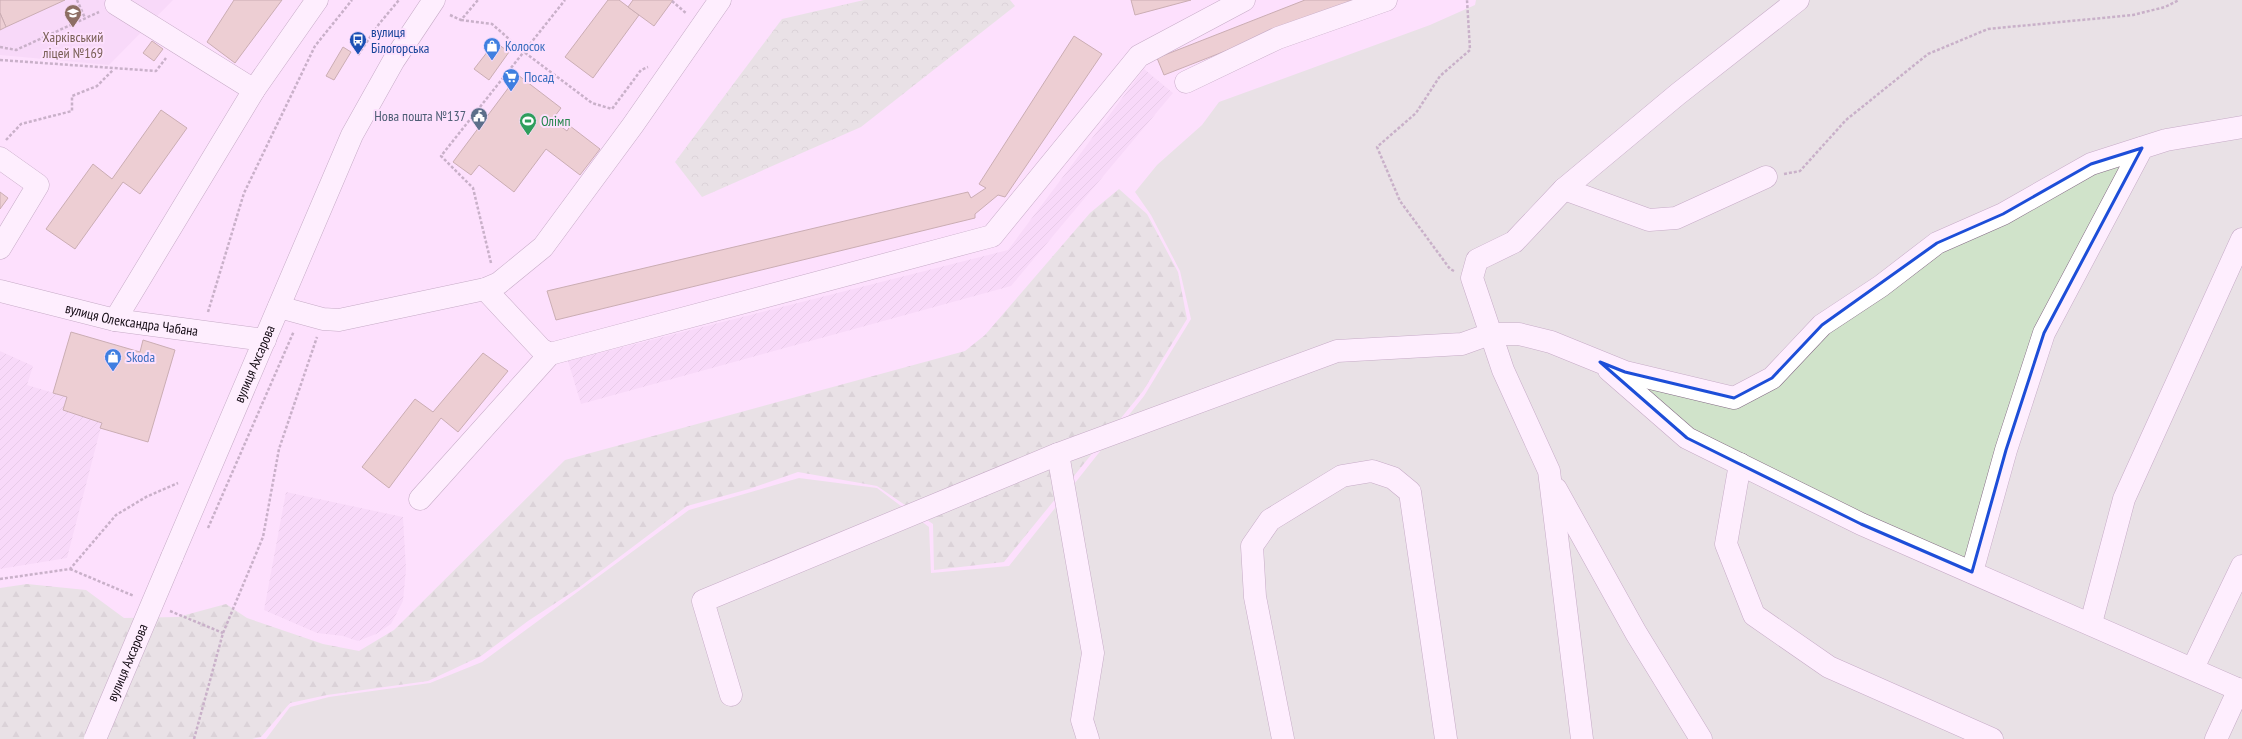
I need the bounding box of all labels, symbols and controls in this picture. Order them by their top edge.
school or university icon: Харківський ліцей №169 [63,3,83,28]
place label: вулиця Білогорська [371,23,429,57]
place label: Харківський ліцей №169 [42,28,103,62]
bus stop icon: вулиця Білогорська [348,30,368,55]
shop icon: Колосок [482,36,502,61]
place label: Колосок [505,37,546,55]
supermarket icon: Посад [501,67,521,92]
place label: Посад [524,68,554,86]
public building icon: Нова пошта №137 [469,106,489,131]
place label: Нова пошта №137 [374,107,466,125]
sports icon: Олімп [518,111,538,136]
place label: Олімп [541,112,570,130]
street label: вулиця Олександра Чабана [63,299,199,340]
street label: вулиця Ахсарова [230,322,279,405]
shop icon: Skoda [103,347,123,372]
place label: Skoda [126,348,155,366]
street label: вулиця Ахсарова [103,621,152,704]

